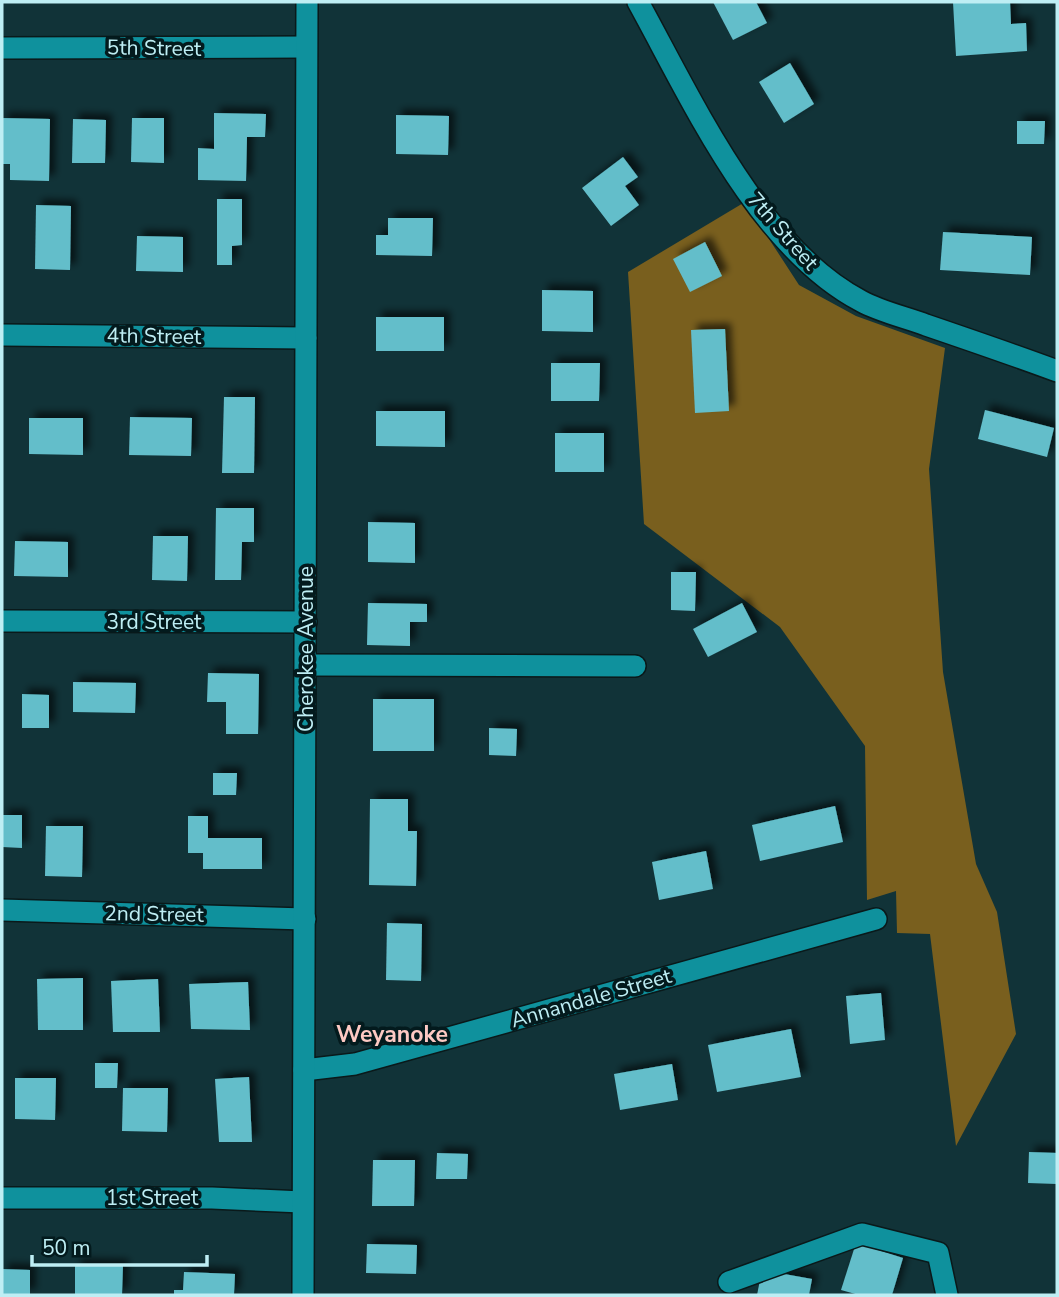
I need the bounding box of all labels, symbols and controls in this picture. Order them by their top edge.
street label: 5th Street [106,33,202,63]
street label: 7th Street [741,186,825,276]
street label: 4th Street [106,321,202,351]
street label: Cherokee Avenue [292,566,320,732]
street label: 3rd Street [107,608,202,636]
street label: 2nd Street [104,899,205,929]
street label: Annandale Street [508,962,675,1034]
district label: Weyanoke [336,1019,448,1050]
street label: 1st Street [106,1184,199,1212]
scale bar [32,1224,206,1268]
text: 50 m [42,1234,91,1262]

